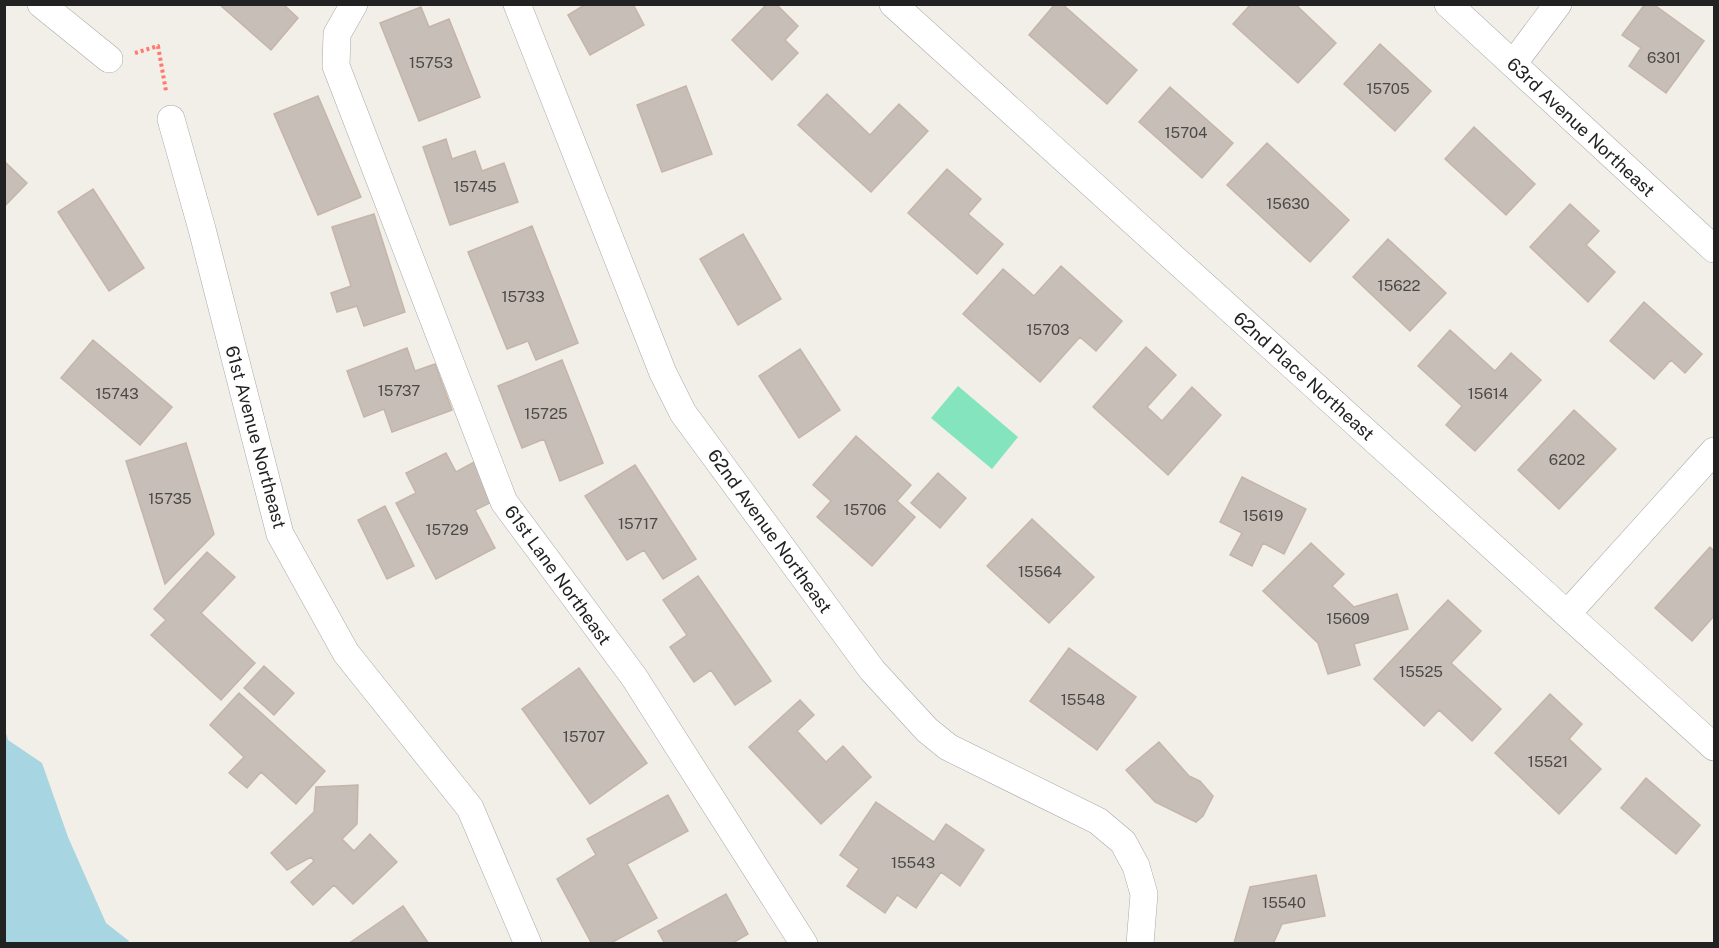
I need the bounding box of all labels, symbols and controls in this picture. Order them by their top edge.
house number: 6301 [1647,49,1681,66]
street label: 63rd Avenue Northeast [1503,53,1659,201]
house number: 15753 [409,54,453,71]
house number: 15705 [1366,80,1410,97]
house number: 15704 [1164,124,1208,141]
house number: 15745 [453,178,497,195]
house number: 15630 [1266,195,1310,212]
house number: 15622 [1378,277,1421,294]
house number: 15733 [501,288,545,305]
street label: 62nd Place Northeast [1229,307,1379,445]
house number: 15703 [1027,321,1069,338]
street label: 61st Avenue Northeast [221,343,291,531]
house number: 15737 [378,382,420,399]
house number: 15743 [95,385,139,402]
house number: 15614 [1468,385,1508,402]
house number: 15725 [524,405,568,422]
street label: 62nd Avenue Northeast [704,445,836,617]
house number: 6202 [1549,451,1585,468]
house number: 15735 [148,490,192,507]
street label: 61st Lane Northeast [500,501,616,649]
house number: 15706 [844,501,886,518]
house number: 15619 [1243,507,1283,524]
house number: 15717 [618,515,658,532]
house number: 15729 [425,521,469,538]
house number: 15564 [1018,563,1062,580]
house number: 15609 [1326,610,1370,627]
house number: 15525 [1399,663,1443,680]
house number: 15548 [1061,691,1105,708]
house number: 15707 [563,728,605,745]
house number: 15521 [1528,753,1568,770]
house number: 15543 [891,854,935,871]
house number: 15540 [1262,894,1306,911]

